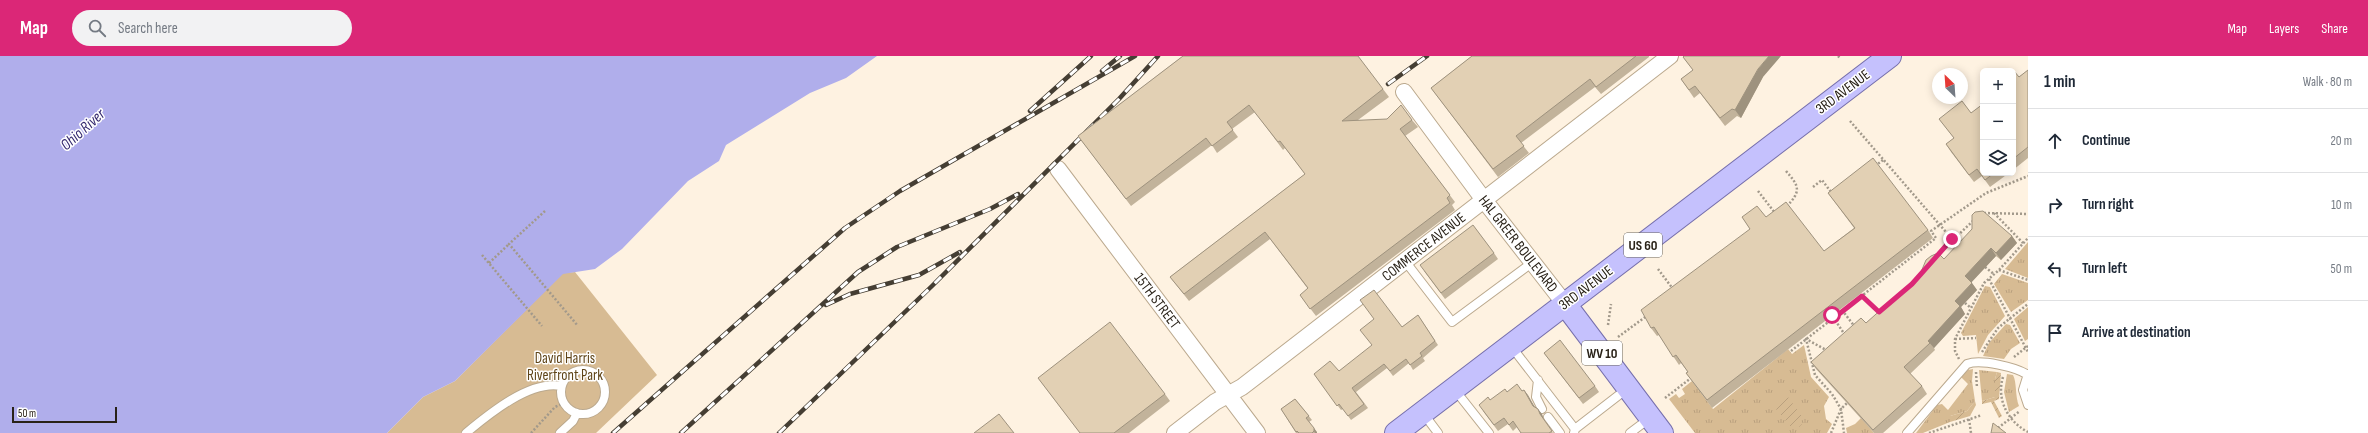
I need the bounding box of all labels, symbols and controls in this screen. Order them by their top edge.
search box [72,10,352,46]
text: Map [20,17,48,40]
icon: search [86,17,108,39]
text: Search here [118,19,178,38]
text: Map [2227,20,2247,37]
text: Layers [2269,20,2299,37]
text: Share [2321,20,2348,37]
street label: 3RD AVENUE [1812,65,1874,119]
north arrow [1932,68,1968,104]
map controls [1980,68,2016,176]
button: + [1980,68,2016,104]
text: 1 min [2044,72,2076,92]
text: Walk · 80 m [2303,74,2352,90]
button: − [1980,104,2016,140]
water label: Ohio River [57,105,109,155]
icon: ahead [2044,130,2066,152]
text: Continue [2082,131,2131,150]
text: 20 m [2330,133,2352,149]
button: layers [1980,140,2016,176]
street label: HAL GREER BOULEVARD [1474,192,1562,296]
icon: right [2044,194,2066,216]
text: Turn right [2082,195,2134,214]
text: 10 m [2331,197,2352,213]
street label: COMMERCE AVENUE [1378,208,1470,286]
route end [1943,230,1961,248]
road number: US 60 [1624,233,1662,257]
icon: left [2044,258,2066,280]
text: Turn left [2082,259,2127,278]
street label: 3RD AVENUE [1555,261,1617,315]
text: 50 m [2331,261,2352,277]
street label: 15TH STREET [1130,269,1184,333]
route start [1823,306,1841,324]
icon: arrive [2044,322,2066,344]
text: Arrive at destination [2082,323,2191,342]
road number: WV 10 [1582,341,1622,365]
park label: David Harris Riverfront Park [527,349,603,385]
scale bar [12,405,117,424]
text: 50 m [18,407,36,420]

